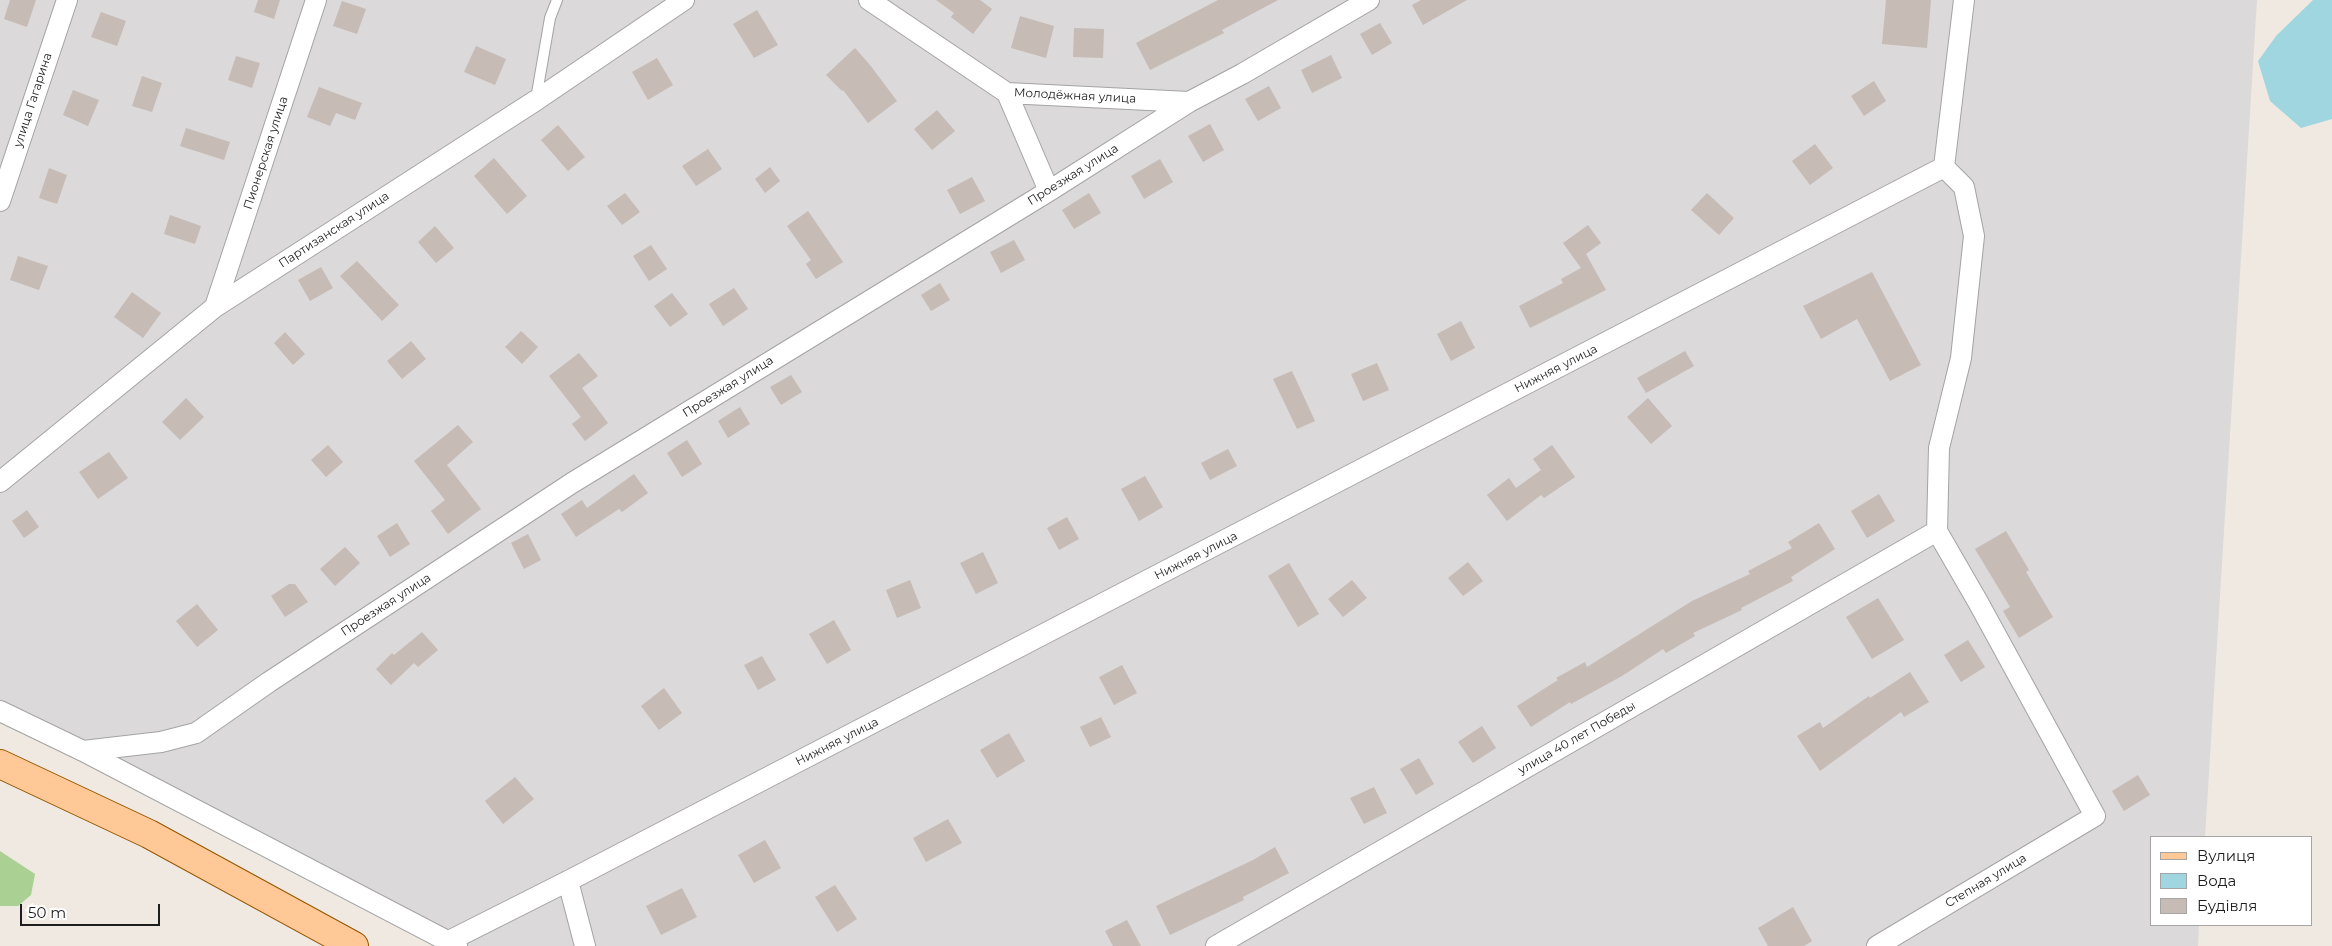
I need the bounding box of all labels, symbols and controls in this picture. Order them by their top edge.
street label: улица Гагарина [11,51,55,149]
street label: Молодёжная улица [1014,86,1136,106]
street label: Пионерская улица [241,95,291,211]
street label: Проезжая улица [1025,141,1121,209]
street label: Партизанская улица [276,189,392,271]
street label: Нижняя улица [1512,342,1600,396]
street label: Проезжая улица [680,353,776,421]
street label: Нижняя улица [1152,529,1240,583]
street label: Проезжая улица [338,571,434,639]
street label: улица 40 лет Победы [1516,698,1638,778]
street label: Нижняя улица [793,715,881,769]
legend [2150,836,2312,926]
text: Вулиця [2197,846,2255,865]
street label: Степная улица [1943,851,2029,911]
text: Вода [2197,871,2236,890]
scale bar [22,894,162,926]
text: Будівля [2197,896,2257,915]
text: 50 m [28,903,66,922]

